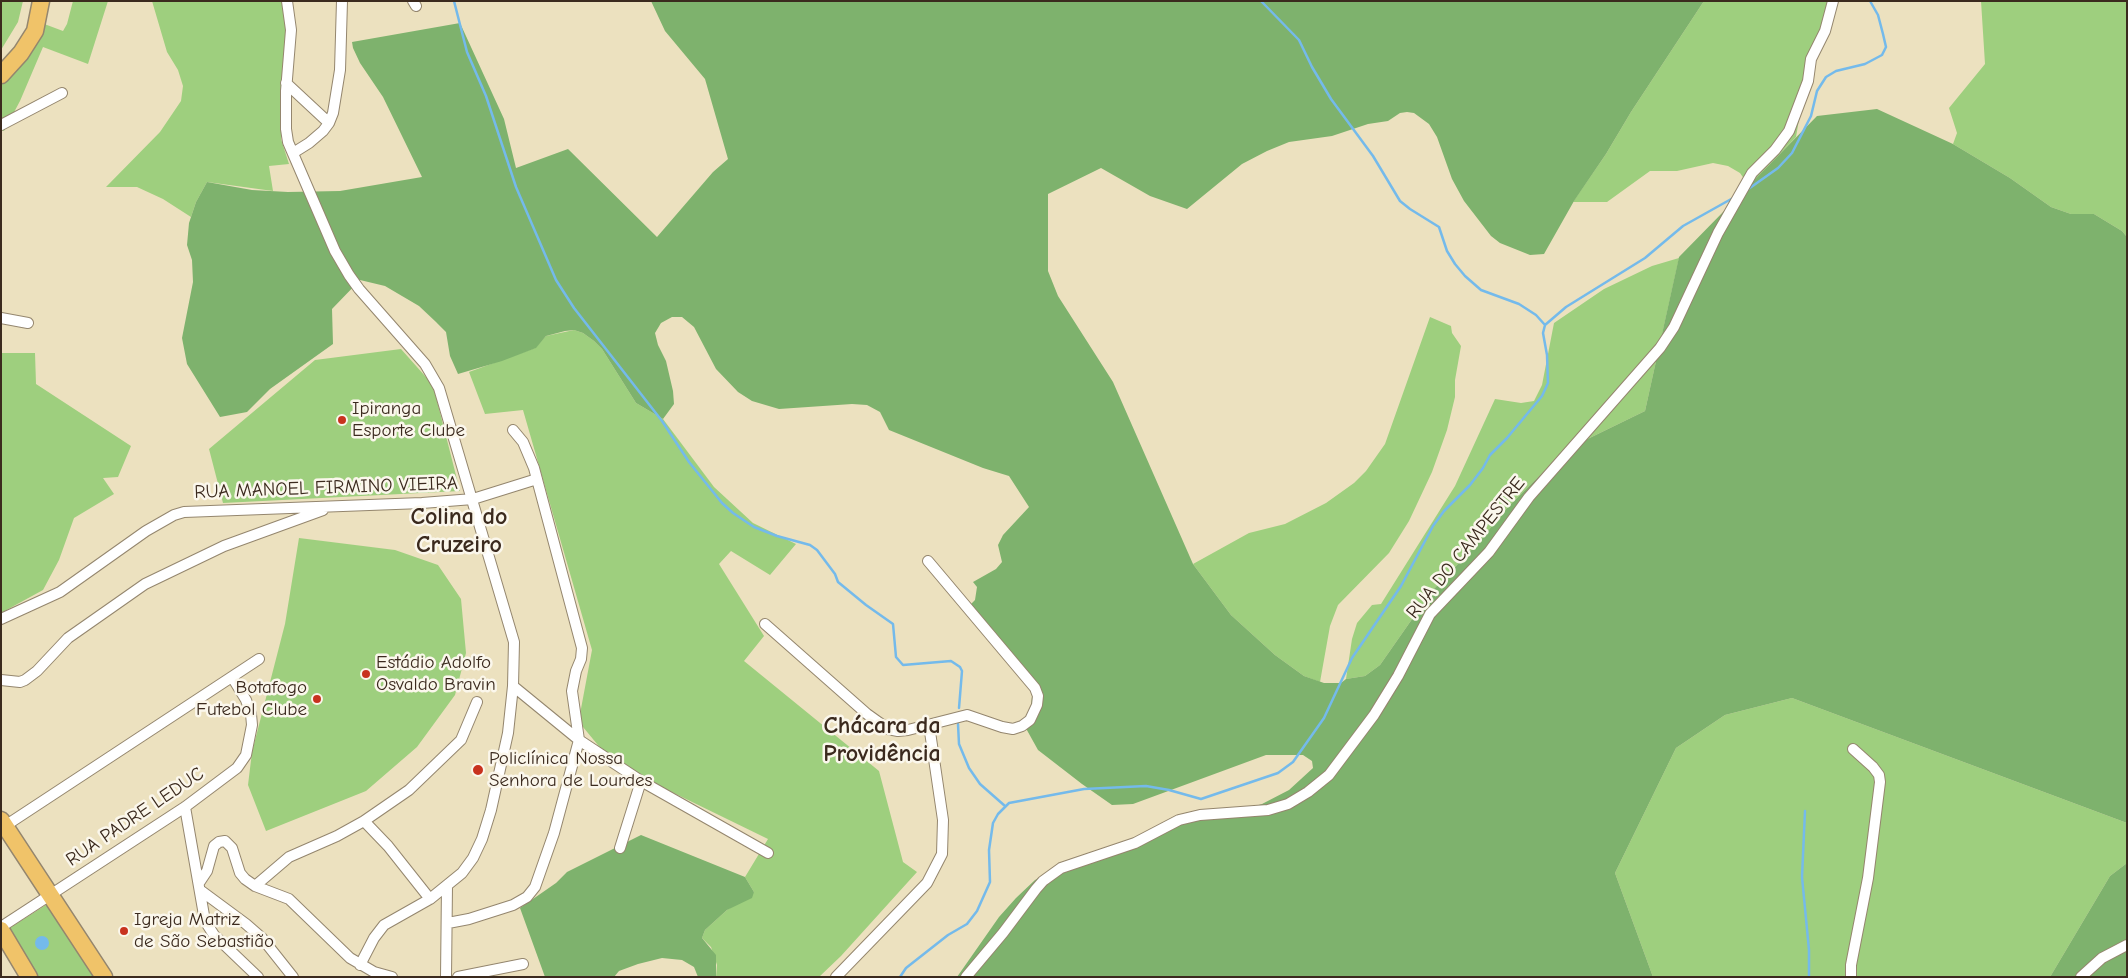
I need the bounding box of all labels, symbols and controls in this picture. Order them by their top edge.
place label: Ipiranga Esporte Clube [352,398,465,442]
marker: Ipiranga Esporte Clube [336,414,348,426]
street label: RUA MANOEL FIRMINO VIEIRA [194,472,458,504]
street label: RUA DO CAMPESTRE [1402,472,1530,624]
district label: Colina do Cruzeiro [410,503,508,559]
place label: Estádio Adolfo Osvaldo Bravin [376,652,496,696]
marker: Estádio Adolfo Osvaldo Bravin [360,668,372,680]
place label: Botafogo Futebol Clube [196,677,307,721]
marker: Botafogo Futebol Clube [311,693,323,705]
district label: Chácara da Providência [823,712,941,768]
place label: Policlínica Nossa Senhora de Lourdes [489,748,652,792]
street label: RUA PADRE LEDUC [62,762,208,872]
marker: Policlínica Nossa Senhora de Lourdes [471,763,485,777]
place label: Igreja Matriz de São Sebastião [134,909,274,953]
marker: Igreja Matriz de São Sebastião [118,925,130,937]

